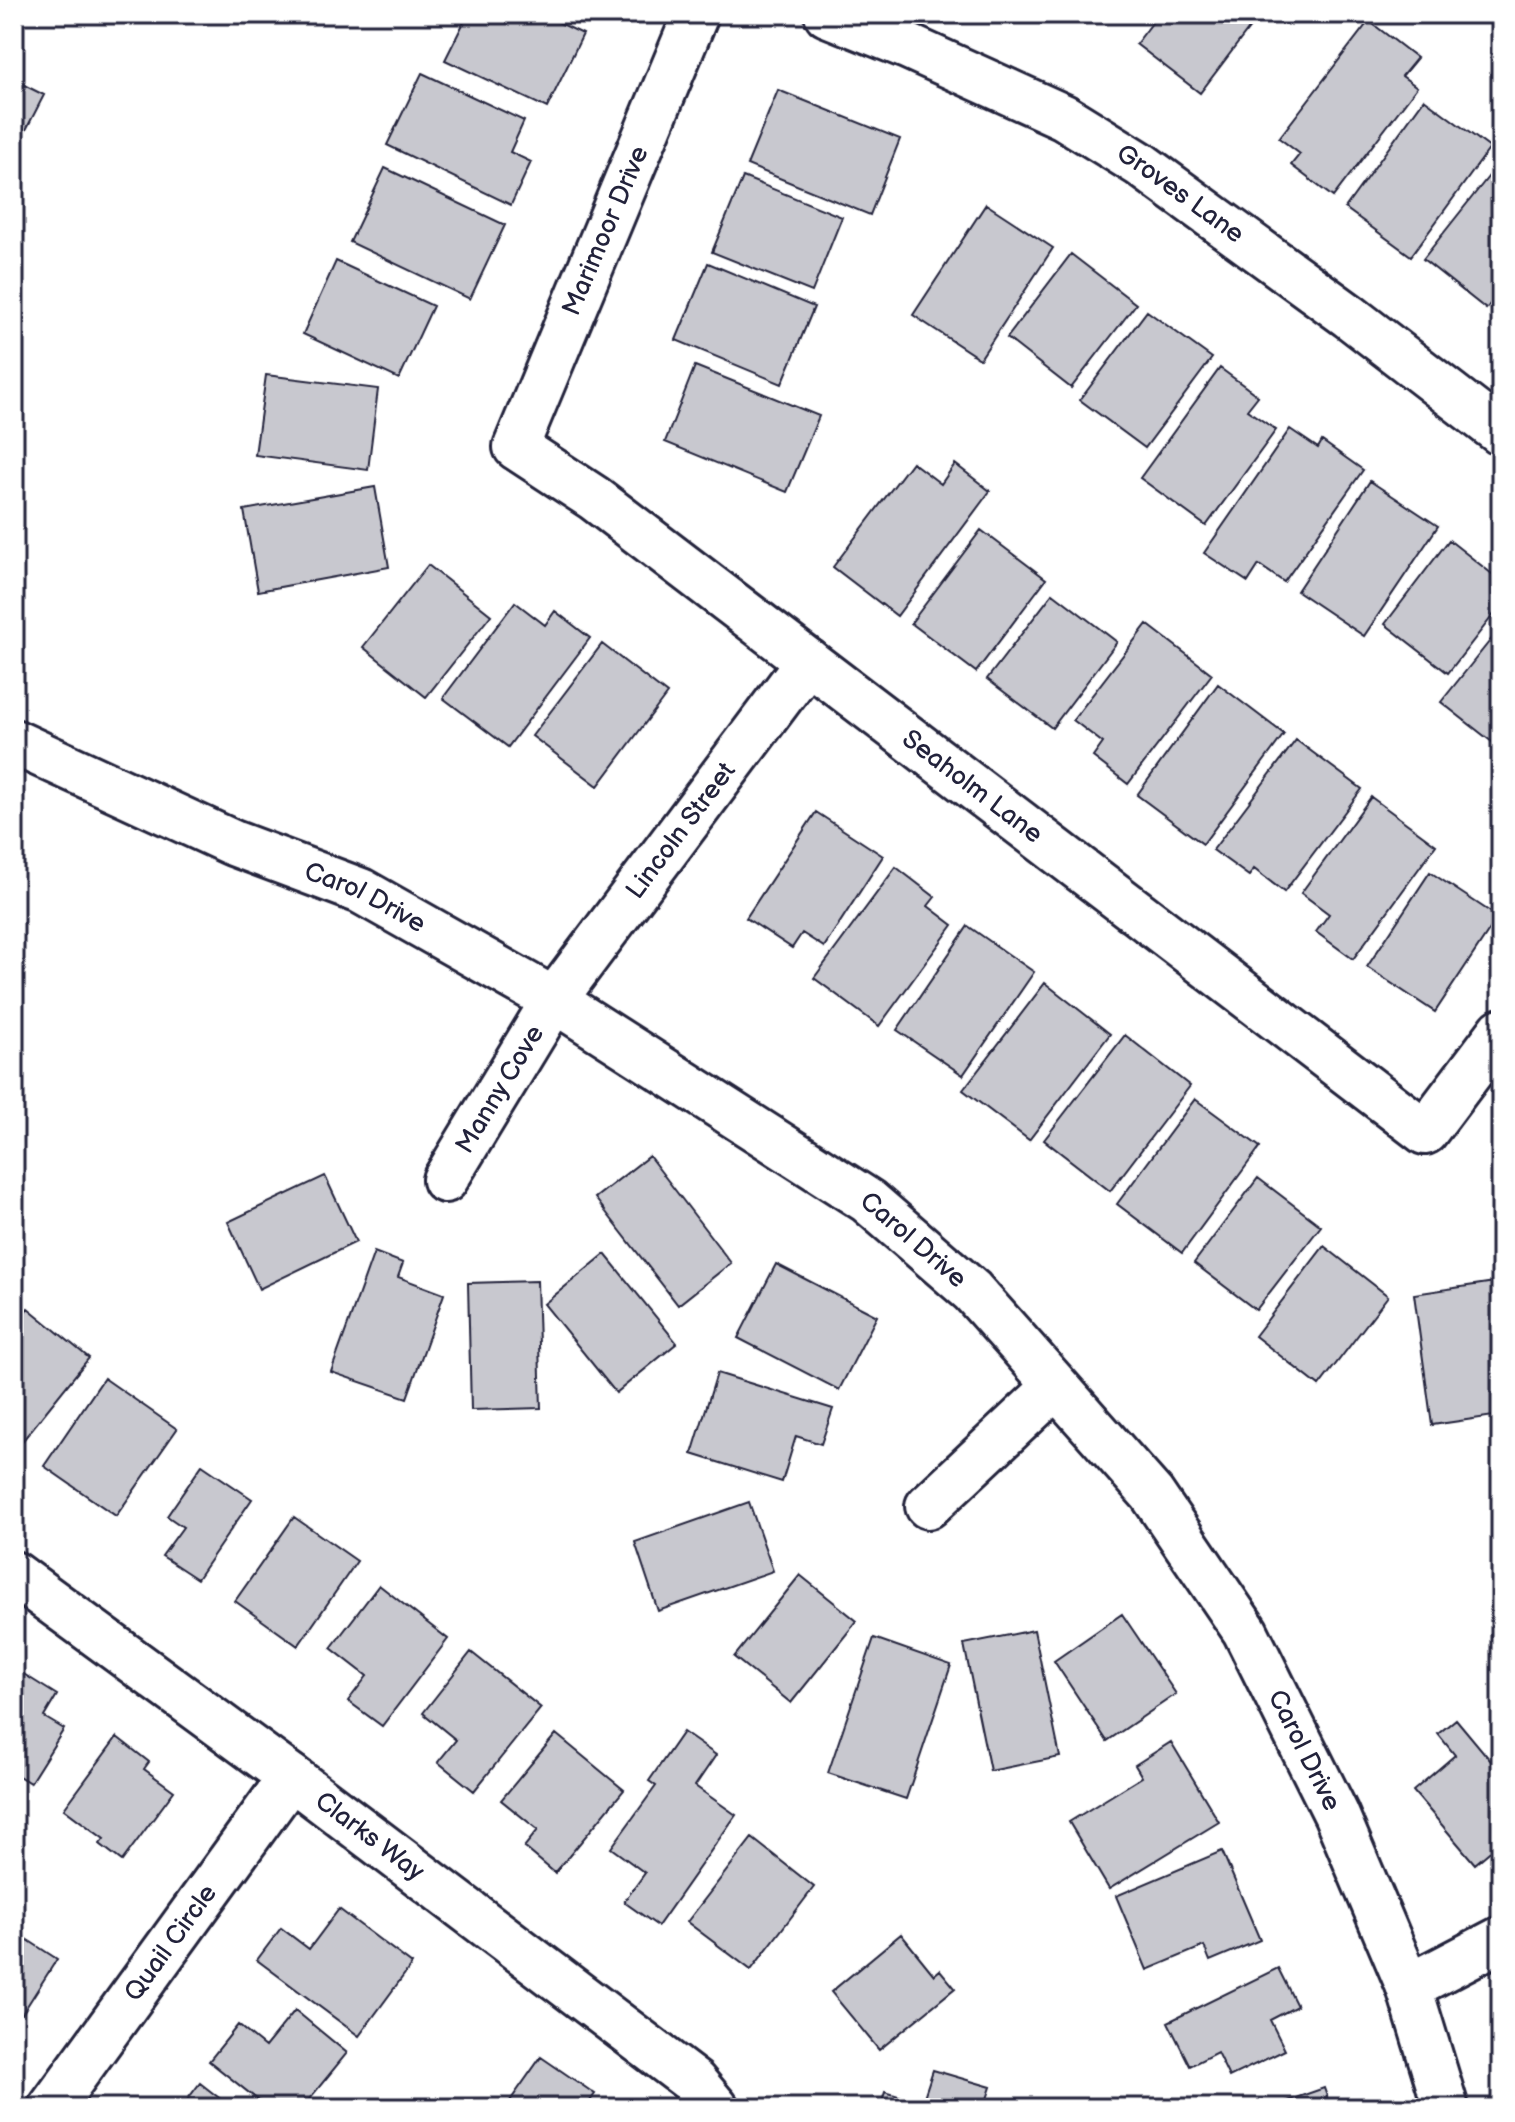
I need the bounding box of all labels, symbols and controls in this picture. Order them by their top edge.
street label: Groves Lane [1111,138,1250,250]
street label: Marimoor Drive [556,142,656,320]
street label: Seaholm Lane [896,723,1049,850]
street label: Lincoln Street [620,756,742,905]
street label: Carol Drive [300,856,431,940]
street label: Manny Cove [449,1020,551,1159]
street label: Carol Drive [853,1185,973,1295]
street label: Carol Drive [1261,1685,1347,1816]
street label: Clarks Way [309,1785,430,1888]
street label: Quail Circle [118,1878,223,2007]

